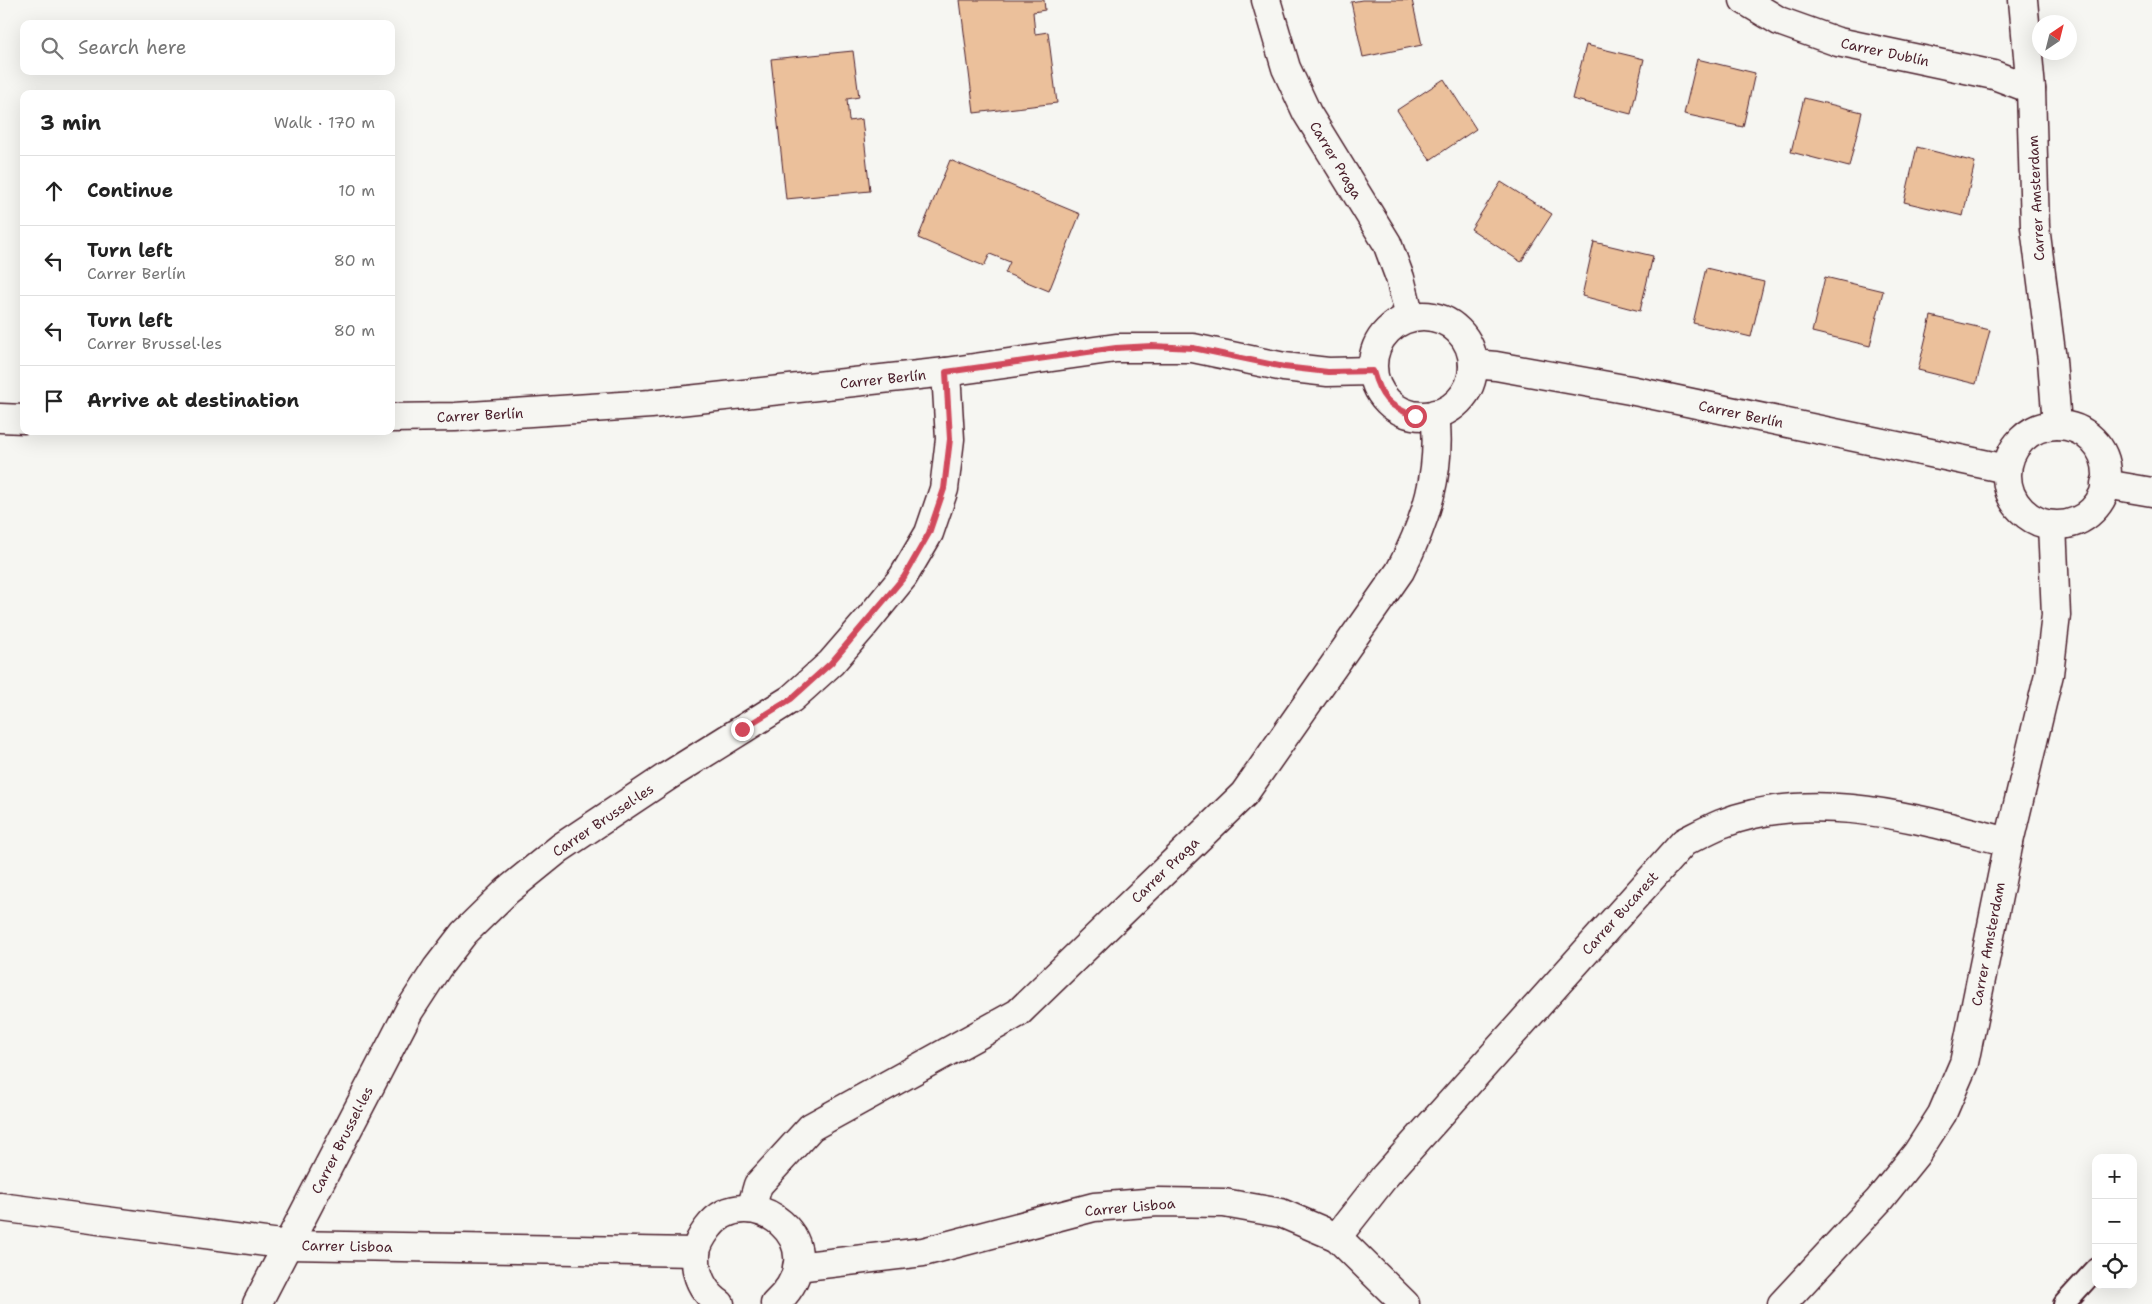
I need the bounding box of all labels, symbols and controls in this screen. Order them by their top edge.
north arrow [2032,15,2077,60]
search box [20,20,395,75]
icon: search [38,34,66,62]
street label: Carrer Dublín [1839,34,1931,70]
text: Search here [78,35,187,60]
text: 3 min [40,109,101,137]
text: Walk · 170 m [274,112,375,133]
street label: Carrer Praga [1306,118,1366,202]
street label: Carrer Amsterdam [2024,135,2048,261]
icon: ahead [40,177,68,205]
text: Continue [87,178,173,203]
text: 10 m [338,180,375,201]
text: Turn left [87,238,173,263]
icon: left [40,247,68,275]
text: 80 m [334,250,375,271]
text: Carrer Berlín [87,263,186,284]
text: Turn left [87,308,173,333]
icon: left [40,317,68,345]
text: 80 m [334,320,375,341]
text: Carrer Brussel·les [87,333,222,354]
street label: Carrer Berlín [839,365,927,392]
icon: arrive [40,387,68,415]
text: Arrive at destination [87,388,299,413]
street label: Carrer Berlín [1697,396,1786,432]
street label: Carrer Berlín [436,404,524,426]
route start [1404,405,1427,428]
route end [731,718,754,741]
street label: Carrer Brussel·les [549,779,657,861]
street label: Carrer Praga [1127,833,1203,907]
street label: Carrer Bucarest [1578,868,1662,958]
street label: Carrer Amsterdam [1967,881,2009,1007]
street label: Carrer Brussel·les [307,1083,377,1197]
map controls [2092,1154,2137,1289]
button: + [2092,1154,2137,1199]
street label: Carrer Lisboa [1084,1194,1176,1220]
button: − [2092,1199,2137,1244]
street label: Carrer Lisboa [301,1236,393,1256]
button: locate [2092,1244,2137,1289]

